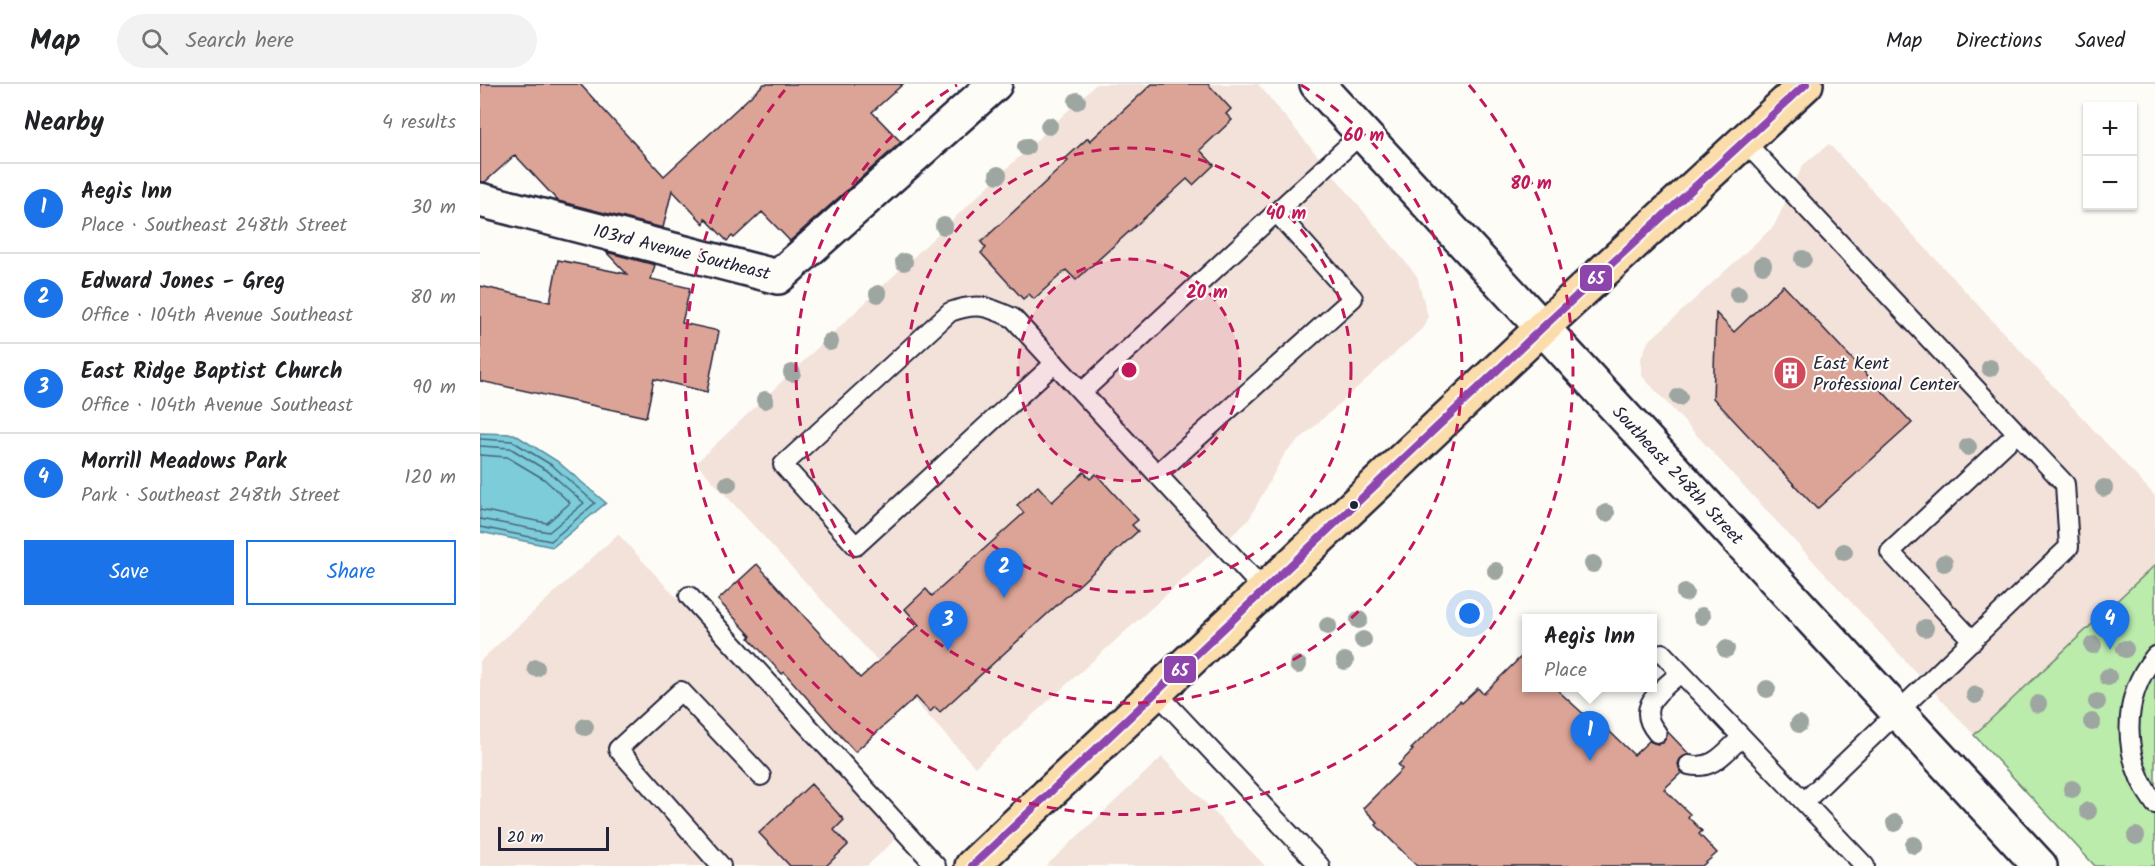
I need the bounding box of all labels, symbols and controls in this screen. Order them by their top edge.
search box [117,14,537,68]
text: Map [30,19,81,64]
text: Search here [186,24,294,59]
icon: search [138,25,171,58]
text: Map [1886,25,1922,58]
text: Directions [1955,25,2042,58]
text: Saved [2075,25,2125,58]
text: Nearby [24,102,104,144]
map controls [2083,102,2137,210]
button: + [2083,102,2137,156]
text: 4 results [382,107,456,139]
text: 60 m [1344,122,1385,151]
button: − [2083,156,2137,210]
text: 80 m [1510,170,1552,199]
text: Aegis Inn [81,175,172,210]
text: 1 [40,192,47,224]
text: 30 m [411,192,456,224]
text: 40 m [1266,200,1307,229]
text: Place · Southeast 248th Street [81,210,347,242]
street label: 103rd Avenue Southeast [590,217,774,290]
line badge: 65 [1579,264,1613,292]
text: Edward Jones - Greg [81,265,285,300]
text: 65 [1588,267,1606,292]
text: 20 m [1186,279,1228,308]
text: 2 [38,282,49,314]
text: 80 m [410,282,456,314]
text: Office · 104th Avenue Southeast [81,300,353,332]
place label: East Kent Professional Center [1813,350,1960,400]
text: East Ridge Baptist Church [81,355,342,390]
building icon: East Kent Professional Center [1772,355,1808,391]
centre of rings [1119,360,1139,380]
text: 3 [38,372,49,404]
text: 90 m [412,372,456,404]
text: Office · 104th Avenue Southeast [81,390,353,422]
street label: Southeast 248th Street [1604,400,1750,553]
text: Morrill Meadows Park [81,445,286,480]
text: 4 [38,462,49,494]
text: 120 m [404,462,456,494]
text: Park · Southeast 248th Street [81,480,340,512]
unlabelled marker [1348,499,1360,511]
button: Save [24,540,234,605]
button: Share [246,540,456,605]
pin: 2 [984,548,1024,598]
your location [1455,599,1484,628]
pin: 4 [2090,600,2130,650]
pin: 3 [928,602,968,651]
popup [1522,614,1657,692]
text: Aegis Inn [1544,620,1635,655]
line badge: 65 [1163,655,1197,684]
text: Place [1544,655,1587,687]
text: 65 [1172,659,1190,684]
pin: 1 [1570,712,1610,761]
scale bar [498,824,609,852]
text: 20 m [507,825,543,850]

